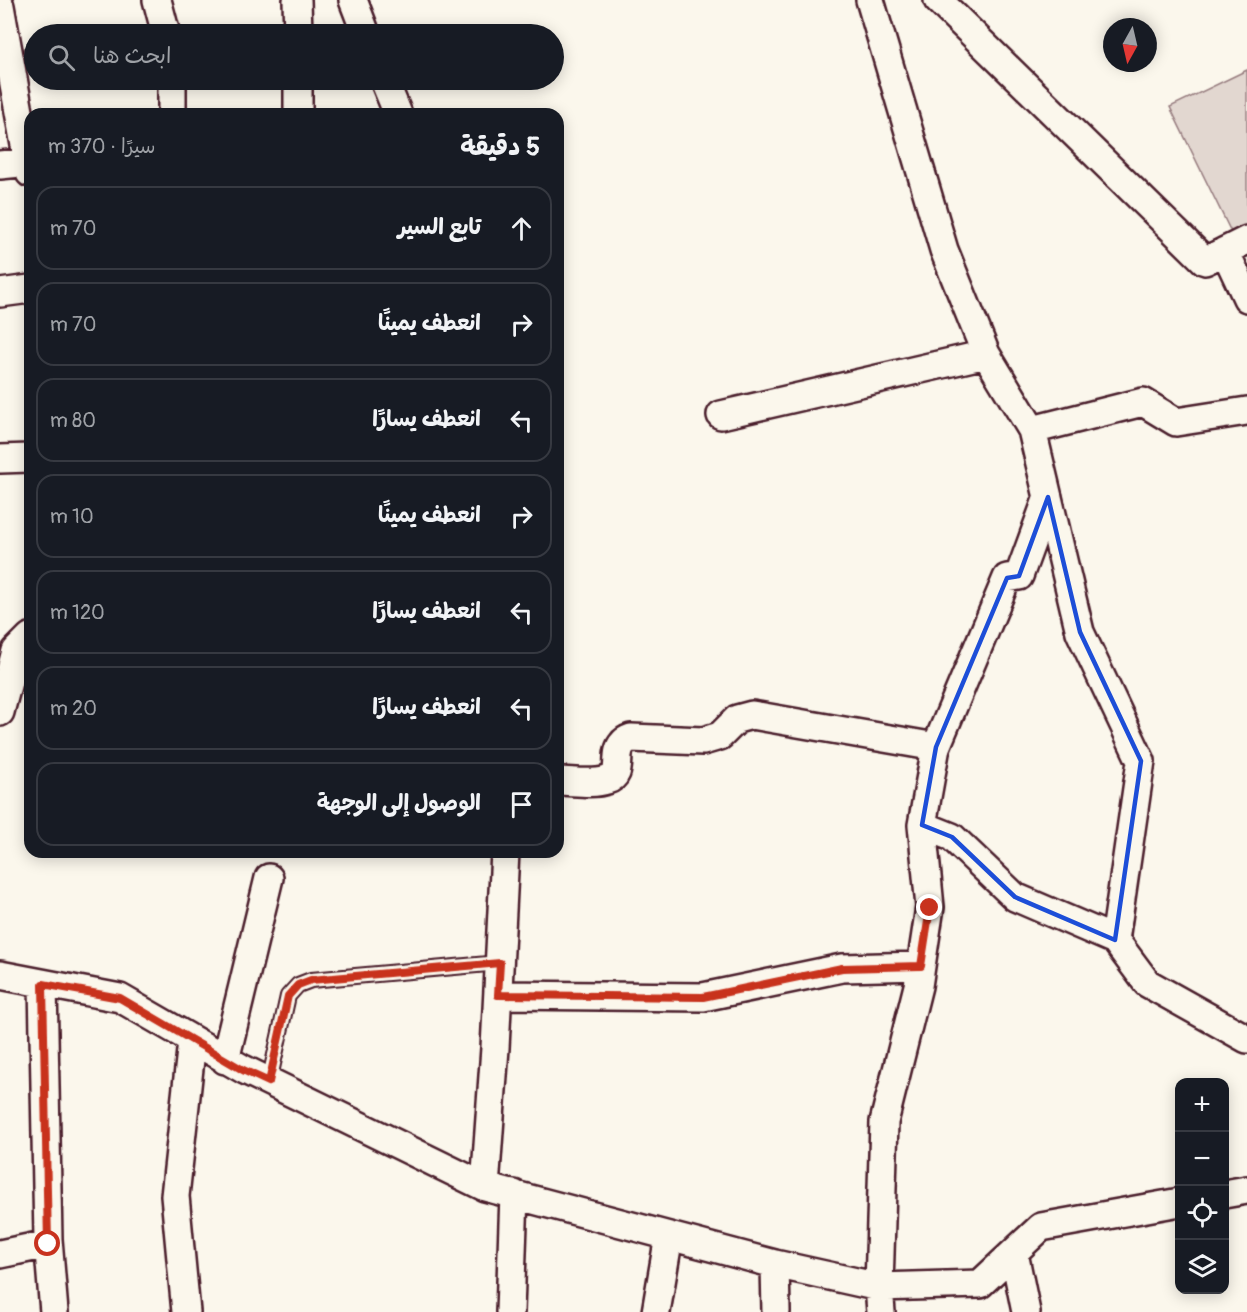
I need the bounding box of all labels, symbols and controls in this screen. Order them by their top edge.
north arrow [1103,18,1157,72]
search box [24,24,564,90]
icon: search [45,41,78,74]
text: ابحث هنا [93,42,171,70]
text: 5 دقيقة [460,131,540,163]
text: سيرًا · 370 m [48,134,155,159]
icon: ahead [505,212,538,245]
text: تابع السير [398,213,481,241]
text: 70 m [50,216,96,241]
icon: right [505,308,538,341]
text: انعطف يمينًا [378,309,481,337]
text: 70 m [50,312,96,337]
icon: left [505,404,538,437]
text: انعطف يسارًا [372,405,481,433]
text: 80 m [50,408,96,433]
icon: right [505,500,538,533]
text: انعطف يمينًا [378,501,481,529]
text: 10 m [50,504,94,529]
icon: left [505,596,538,629]
text: انعطف يسارًا [372,597,481,625]
text: 120 m [50,600,105,625]
icon: left [505,692,538,725]
text: انعطف يسارًا [372,693,481,721]
text: 20 m [50,696,97,721]
icon: arrive [505,788,538,821]
text: الوصول إلى الوجهة [317,789,481,817]
route end [916,894,942,920]
map controls [1175,1078,1229,1294]
button: + [1175,1078,1229,1132]
button: − [1175,1132,1229,1186]
button: locate [1175,1186,1229,1240]
route start [34,1230,60,1256]
button: layers [1175,1240,1229,1294]

